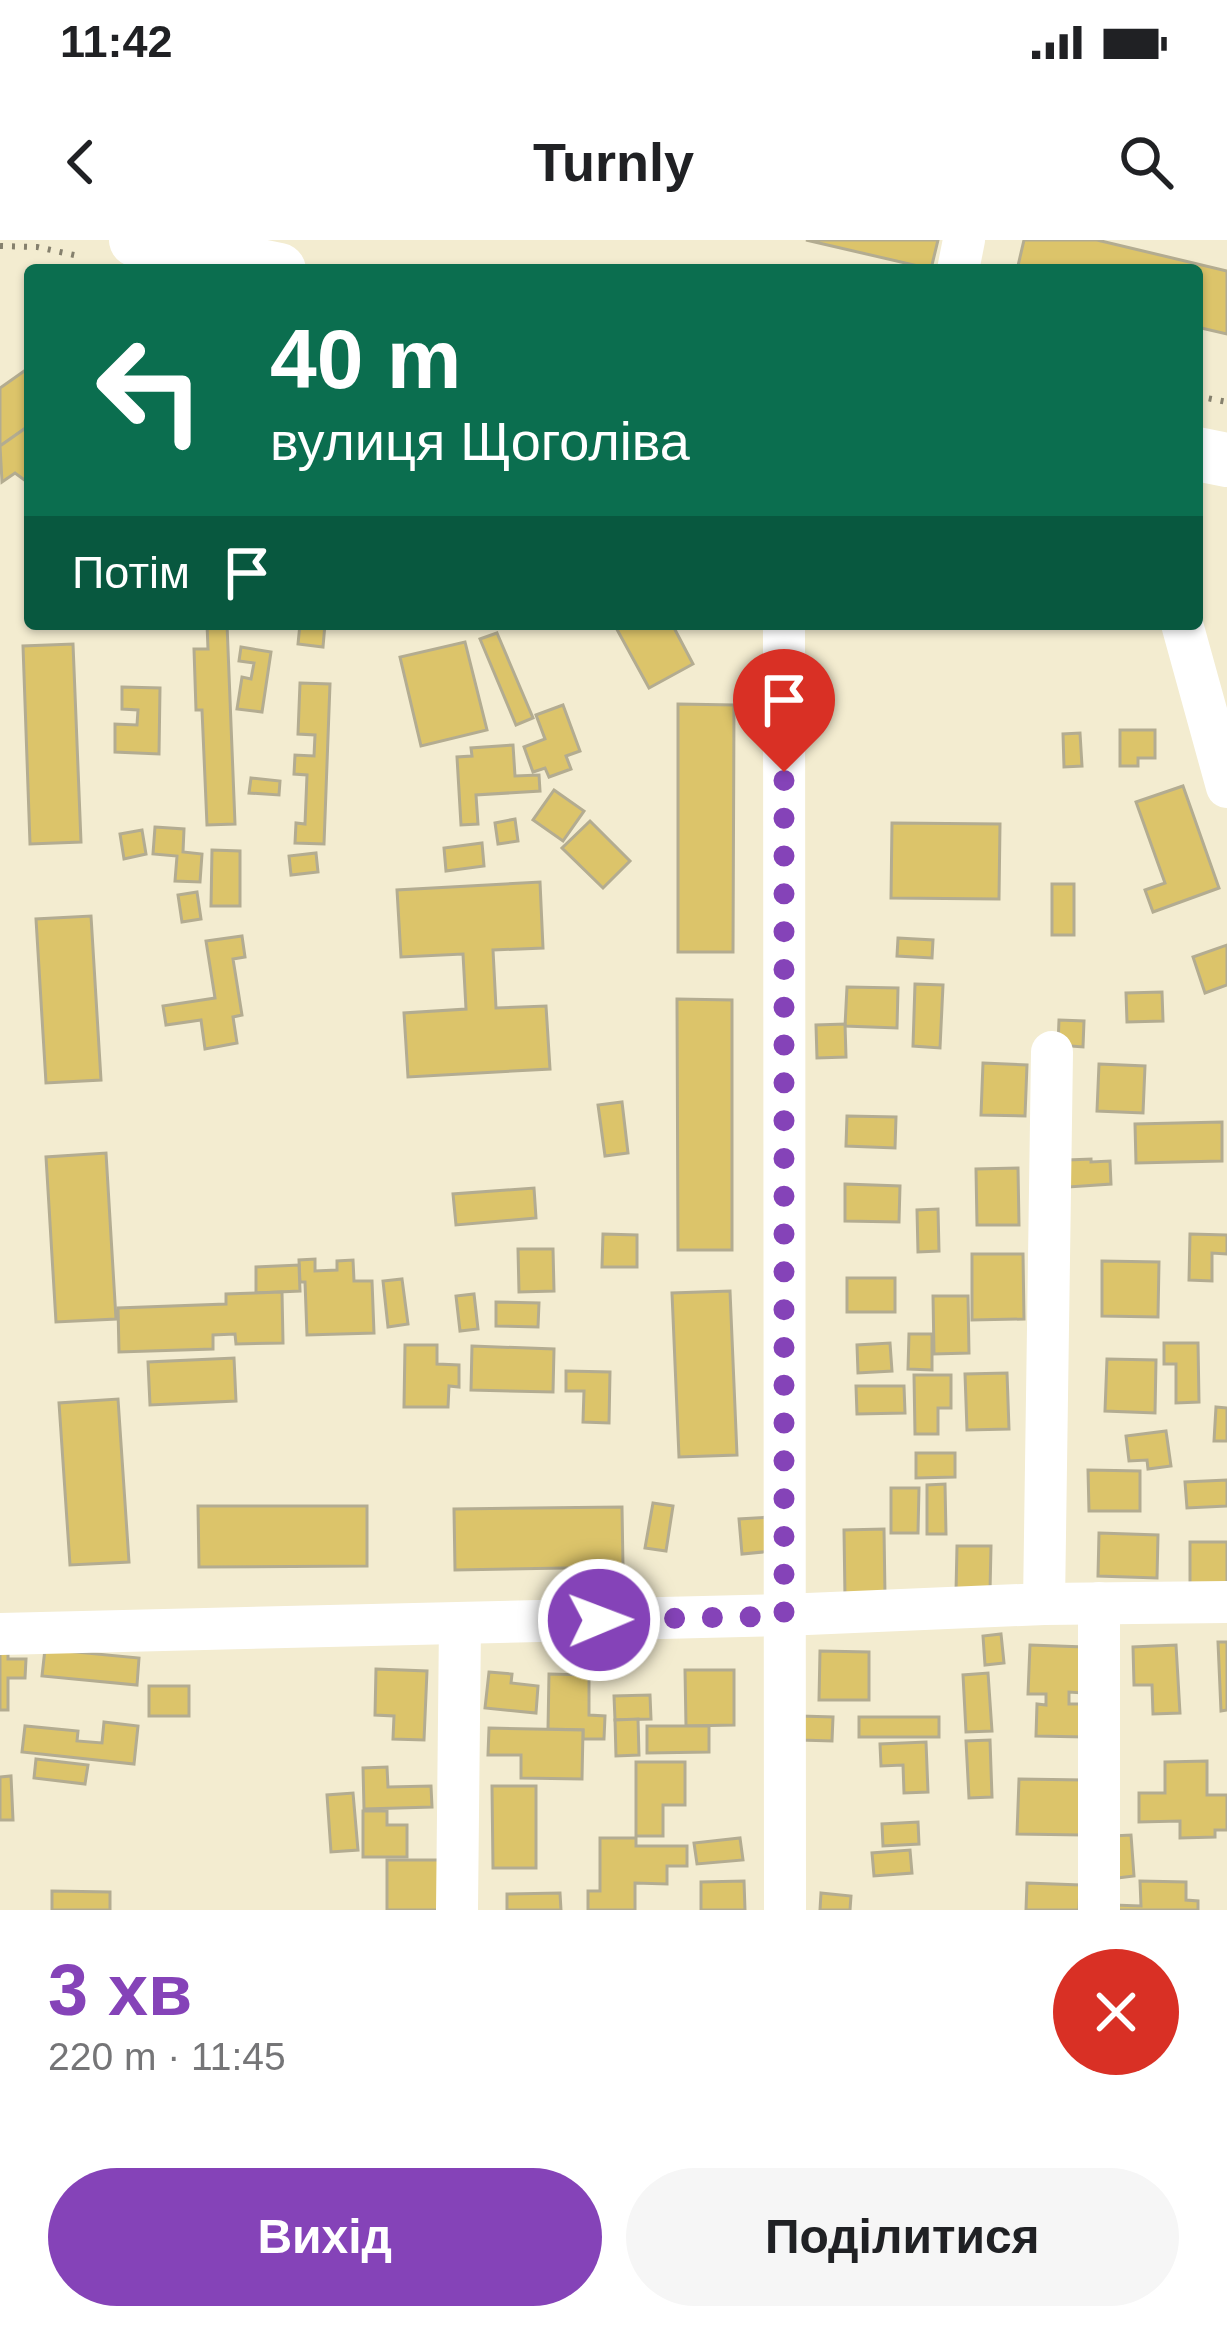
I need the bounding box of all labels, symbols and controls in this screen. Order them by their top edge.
text: 11:42 [60,16,173,67]
icon: back [48,129,114,195]
icon: search [1113,129,1179,195]
text: Turnly [533,132,694,192]
icon: left [72,312,228,468]
text: 40 m [270,312,461,406]
text: вулиця Щоголіва [270,411,690,471]
icon: arrive [214,540,280,606]
text: Потім [72,547,190,598]
pin [733,649,835,772]
icon: arrive [751,667,817,733]
position arrow [536,1557,662,1683]
button: close [1053,1949,1179,2075]
text: 3 хв [48,1950,192,2030]
text: 220 m · 11:45 [48,2035,286,2078]
button: Вихід [48,2168,602,2306]
button: Поділитися [626,2168,1179,2306]

